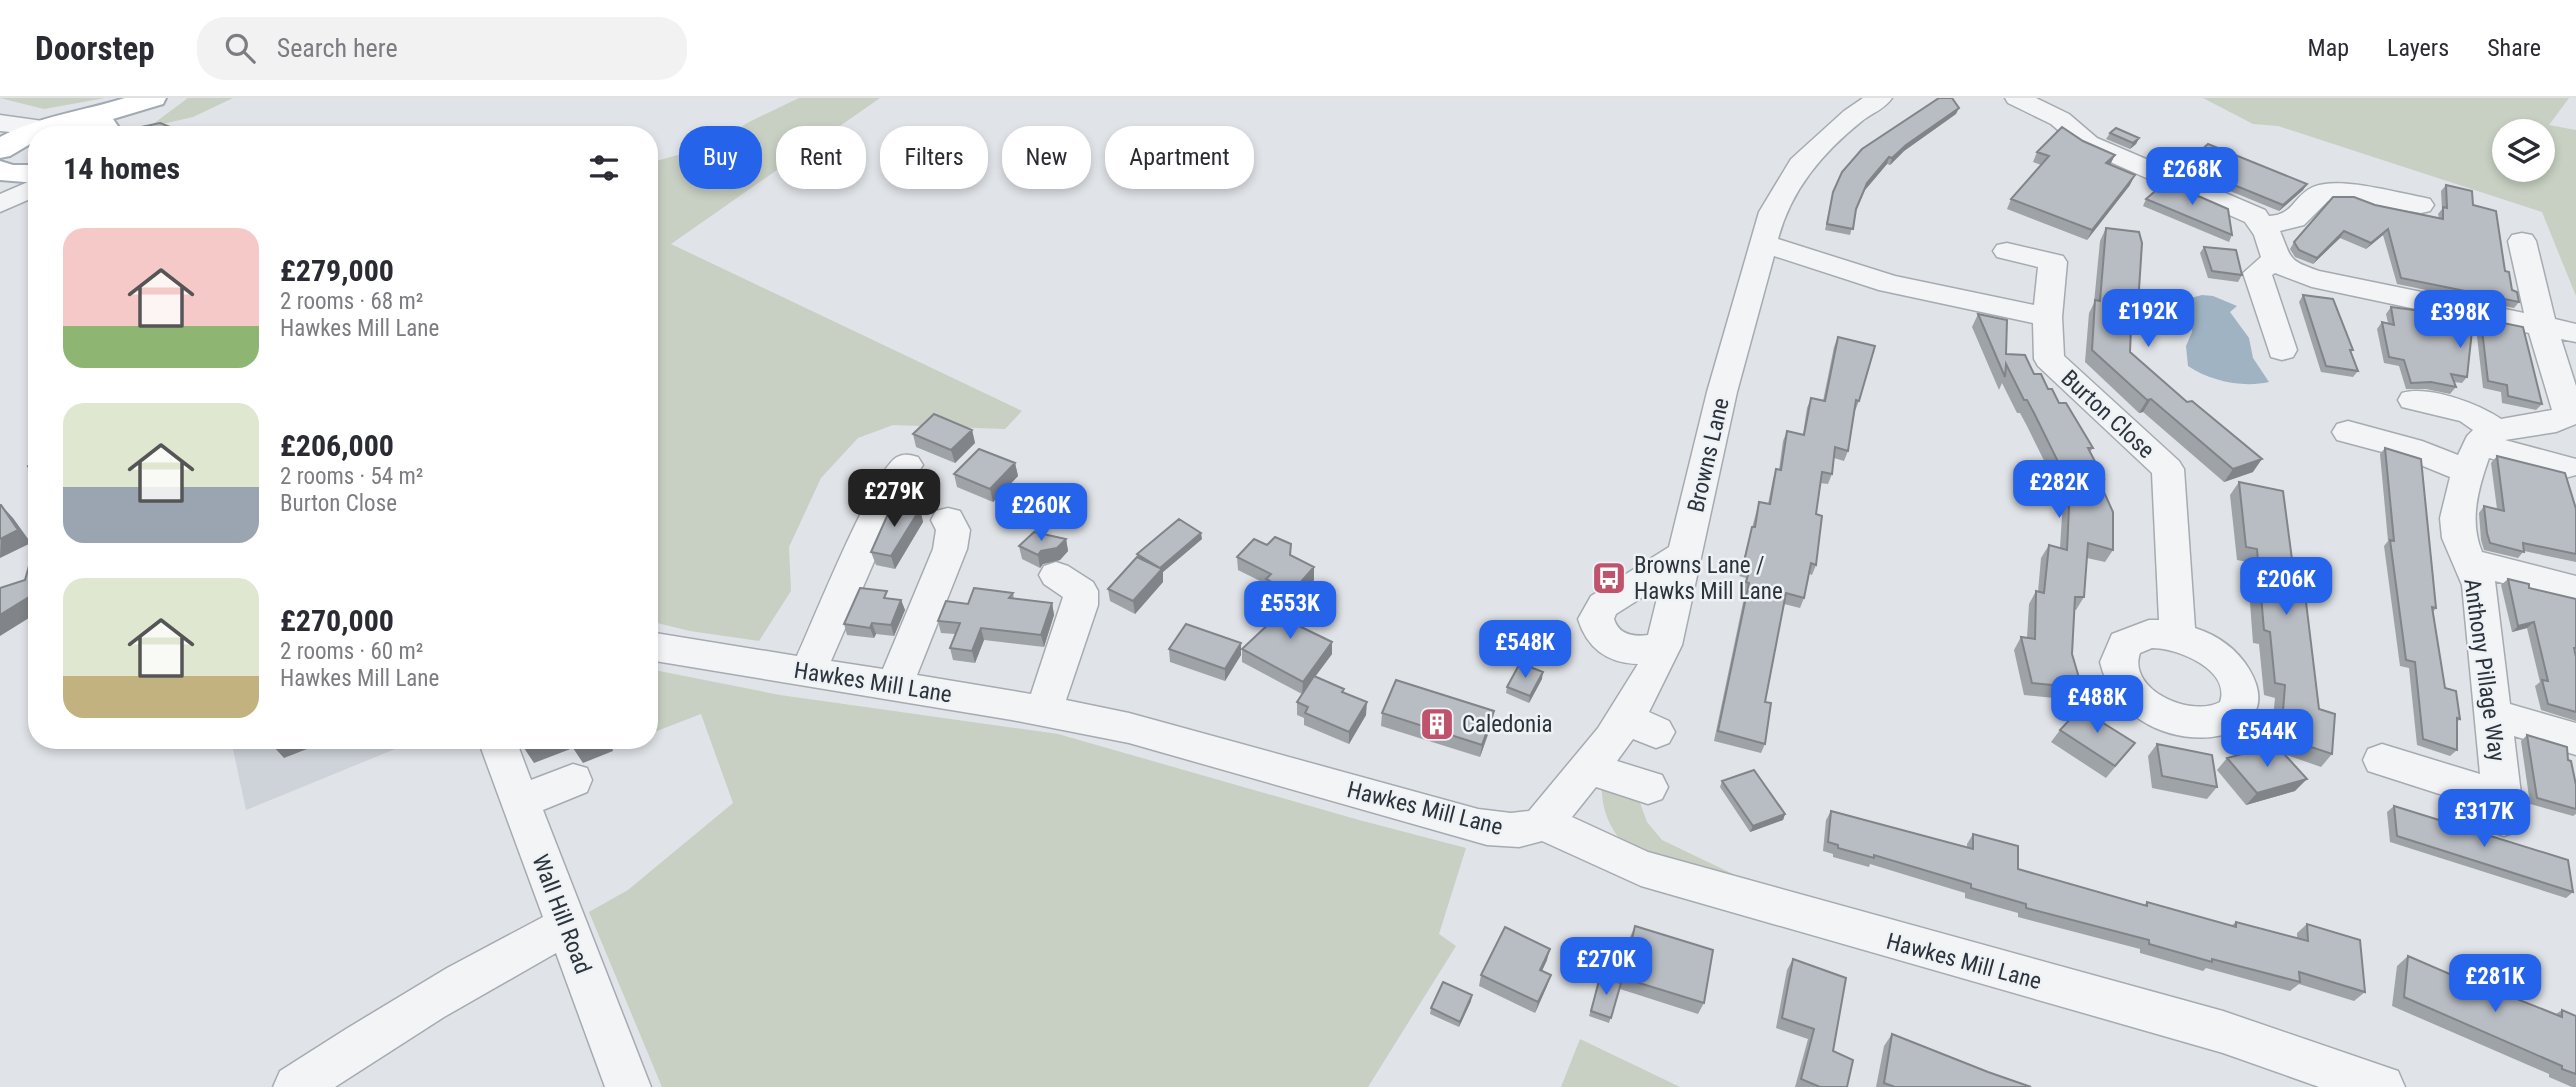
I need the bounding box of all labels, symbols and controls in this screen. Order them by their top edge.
search box [197,17,687,80]
text: Doorstep [35,29,155,68]
icon: search [221,29,259,67]
text: Search here [277,33,398,63]
text: Map [2308,34,2349,62]
text: Layers [2387,34,2449,62]
text: Share [2487,34,2541,62]
map controls [2492,119,2555,182]
button: layers [2492,119,2555,182]
chip: Buy [679,126,762,189]
chip: Rent [776,126,866,189]
chip: Filters [880,126,988,189]
chip: New [1002,126,1091,189]
chip: Apartment [1105,126,1254,189]
pin: £268K [2143,148,2241,207]
icon: filters [585,149,623,187]
text: 14 homes [63,151,180,186]
text: £268K [2162,156,2222,183]
text: £279,000 [280,253,394,288]
icon: home [119,256,203,340]
text: 2 rooms · 68 m² [280,288,423,315]
pin: £192K [2099,289,2197,349]
pin: £398K [2411,290,2509,350]
text: £192K [2118,298,2178,325]
text: £398K [2430,299,2490,326]
text: Hawkes Mill Lane [280,315,439,342]
street label: Burton Close [2056,365,2160,464]
street label: Browns Lane [1682,395,1735,515]
text: £206,000 [280,428,394,463]
icon: home [119,431,203,515]
pin: £282K [2010,460,2108,520]
text: 2 rooms · 54 m² [280,463,423,490]
text: £282K [2029,469,2089,496]
pin: £279K [845,470,943,529]
text: £279K [864,478,924,505]
pin: £260K [992,484,1090,543]
text: Burton Close [280,490,397,517]
text: £260K [1011,492,1071,519]
place label: Browns Lane / Hawks Mill Lane [1634,552,1783,605]
pin: £206K [2237,558,2335,617]
bus stop icon: Browns Lane / Hawks Mill Lane [1590,559,1628,597]
text: £206K [2256,566,2316,593]
street label: Anthony Pillage Way [2458,577,2511,764]
pin: £553K [1241,582,1339,641]
text: £553K [1260,590,1320,617]
text: £270,000 [280,603,394,638]
icon: home [119,606,203,690]
pin: £548K [1476,620,1574,680]
text: £548K [1495,629,1555,656]
text: 2 rooms · 60 m² [280,638,423,665]
street label: Hawkes Mill Lane [792,657,954,708]
text: Hawkes Mill Lane [280,665,439,692]
pin: £488K [2048,676,2146,735]
text: £488K [2067,684,2127,711]
building icon: Caledonia [1418,705,1456,743]
pin: £544K [2218,710,2316,769]
place label: Caledonia [1462,711,1553,738]
text: £544K [2237,718,2297,745]
street label: Hawkes Mill Lane [1344,776,1505,841]
pin: £317K [2435,790,2533,849]
text: £317K [2454,798,2514,825]
street label: Wall Hill Road [526,851,597,978]
street label: Hawkes Mill Lane [1883,928,2044,995]
pin: £270K [1557,937,1655,997]
text: £270K [1576,946,1636,973]
pin: £281K [2446,954,2544,1014]
text: £281K [2465,963,2525,990]

